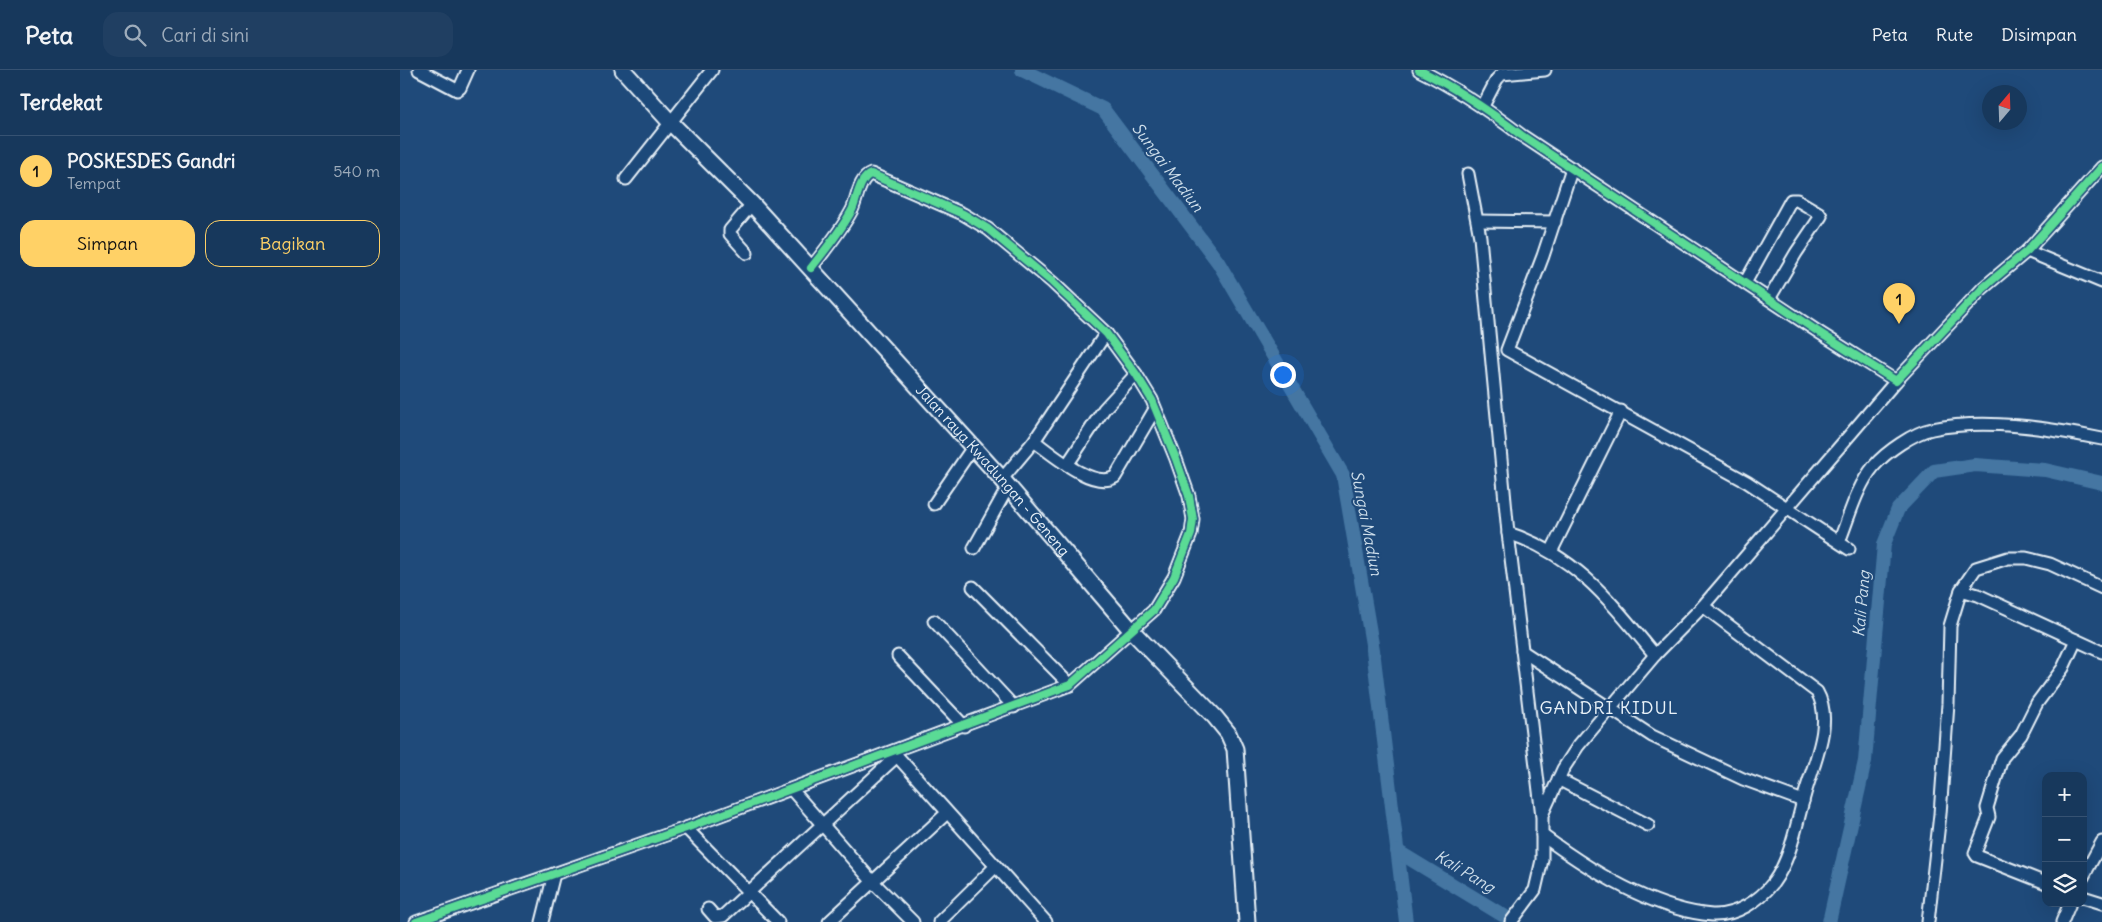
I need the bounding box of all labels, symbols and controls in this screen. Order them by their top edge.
search box [103,12,453,57]
text: Peta [25,20,73,50]
icon: search [121,21,149,49]
text: Cari di sini [161,23,249,47]
text: Peta [1872,23,1908,46]
text: Rute [1936,23,1973,46]
text: Disimpan [2001,23,2077,46]
north arrow [1982,85,2027,130]
text: Terdekat [20,89,102,116]
water label: Sungai Madiun [1128,118,1208,216]
text: POSKESDES Gandri [67,149,235,173]
text: 1 [33,161,39,181]
text: 540 m [333,161,380,181]
text: Tempat [67,173,121,193]
button: Simpan [20,220,195,267]
button: Bagikan [205,220,380,267]
pin: 1 [1883,283,1915,324]
your location [1270,362,1296,388]
street label: Jalan raya Kwadungan - Geneng [912,380,1074,560]
water label: Sungai Madiun [1347,469,1387,578]
water label: Kali Pang [1848,569,1874,638]
district label: GANDRI KIDUL [1539,696,1679,719]
map controls [2042,772,2087,907]
button: + [2042,772,2087,817]
button: − [2042,817,2087,862]
water label: Kali Pang [1431,845,1500,897]
button: layers [2042,862,2087,907]

